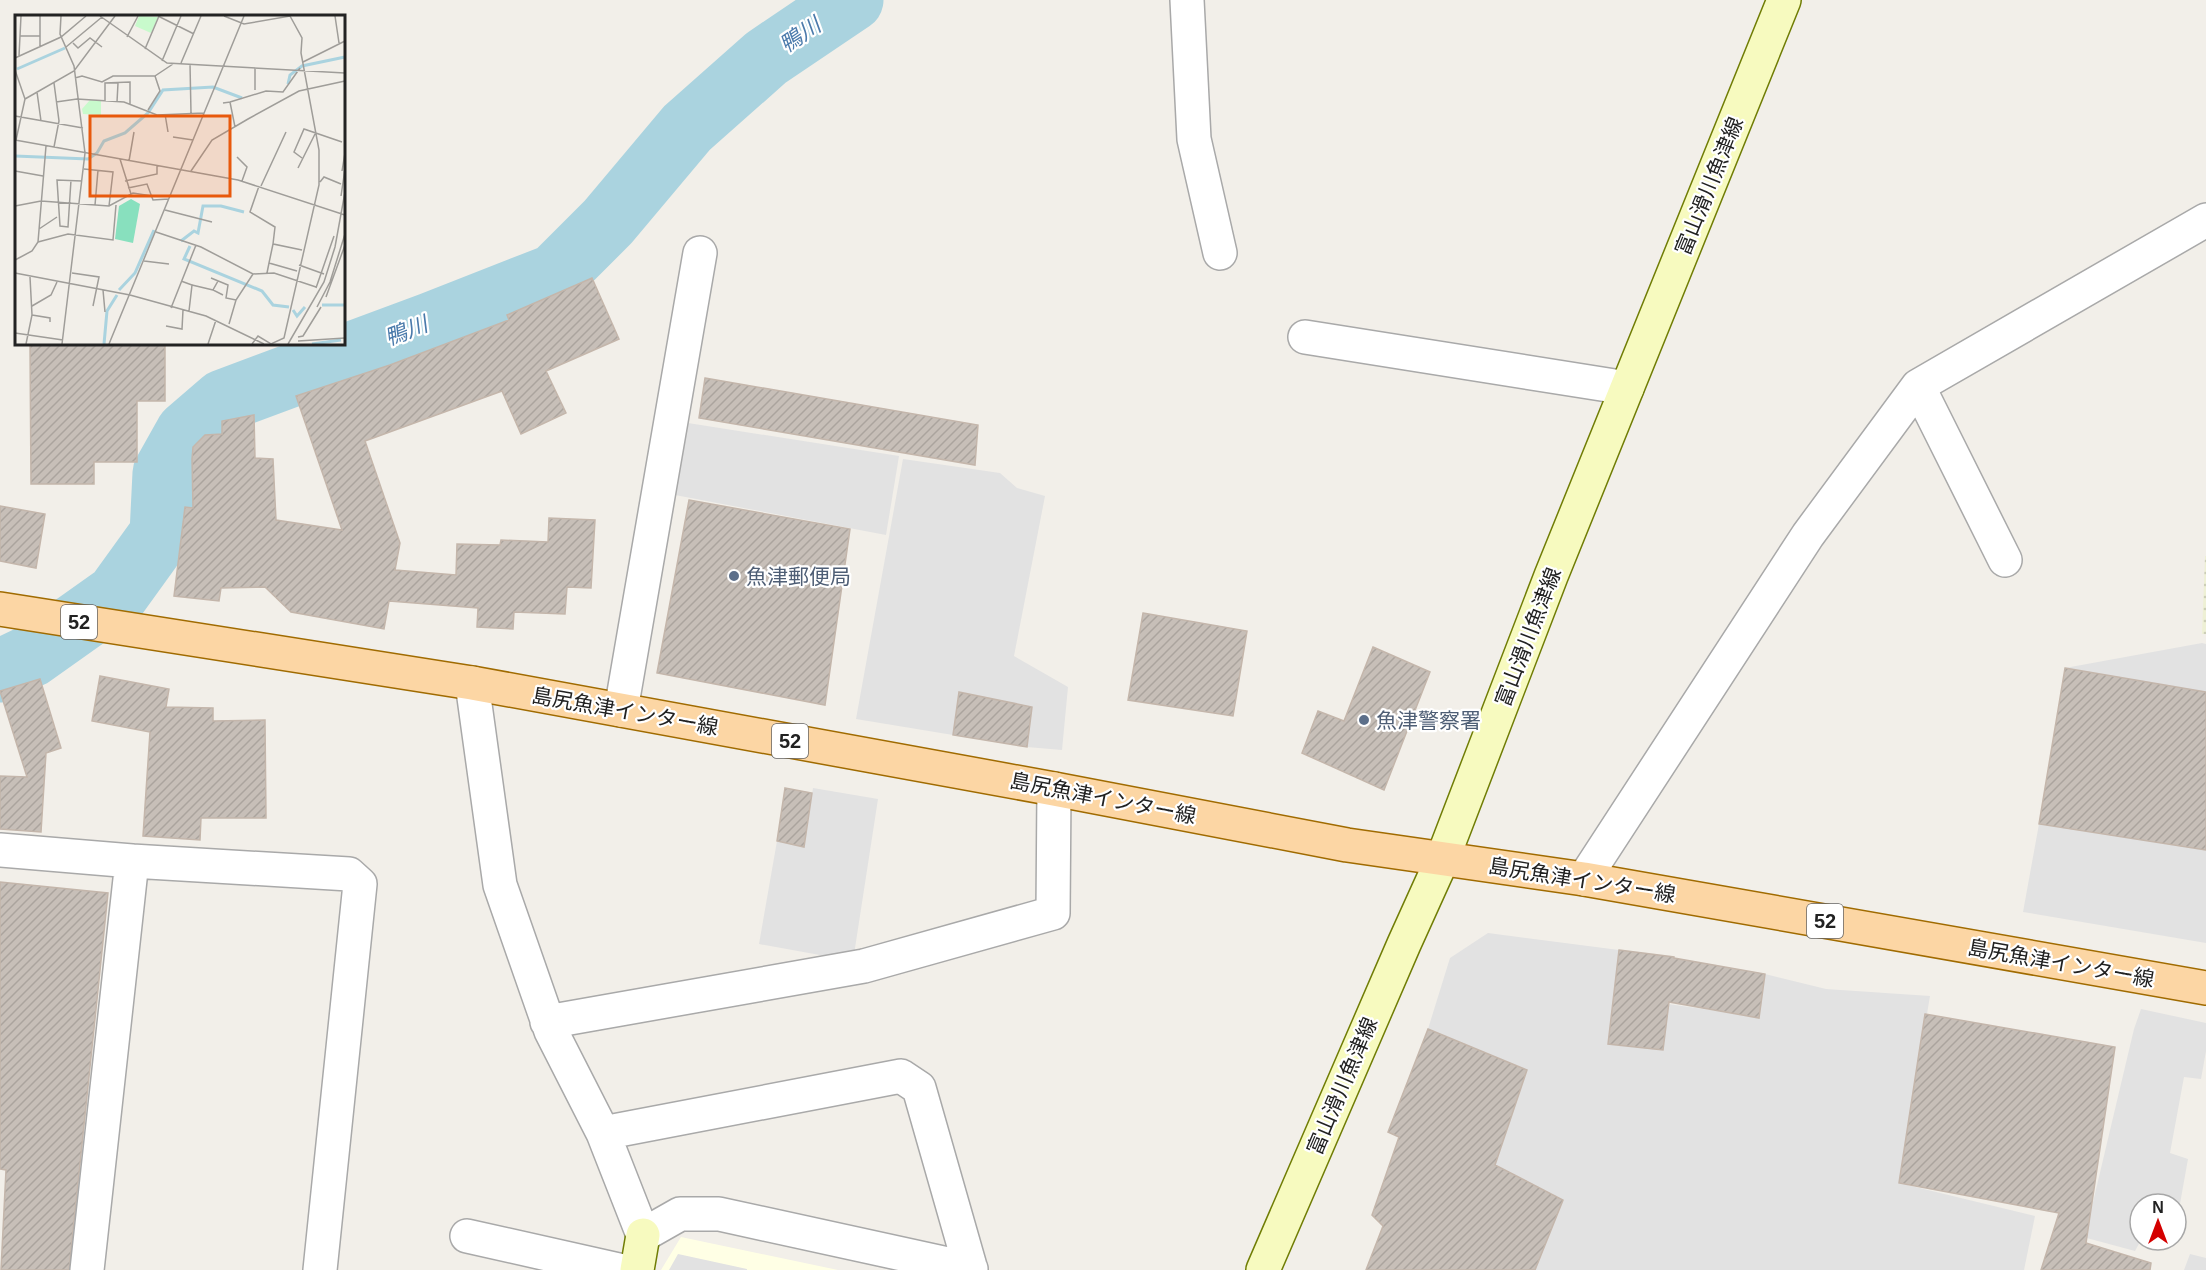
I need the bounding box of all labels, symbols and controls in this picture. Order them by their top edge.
water label: 鴨川 [775,11,827,58]
inset map [15,15,345,345]
street label: 富山滑川魚津線 [1671,114,1747,258]
water label: 鴨川 [381,311,433,351]
street label: 富山滑川魚津線 [1491,564,1565,710]
place label: 魚津郵便局 [746,565,851,588]
marker: 魚津郵便局 [727,569,741,583]
road number: 52 [61,605,97,639]
street label: 島尻魚津インター線 [530,683,720,739]
place label: 魚津警察署 [1376,709,1481,732]
marker: 魚津警察署 [1357,713,1371,727]
road number: 52 [772,724,808,758]
street label: 島尻魚津インター線 [1008,769,1198,827]
street label: 島尻魚津インター線 [1487,854,1677,906]
road number: 52 [1807,904,1843,938]
street label: 島尻魚津インター線 [1966,935,2156,991]
street label: 富山滑川魚津線 [1303,1014,1381,1158]
north arrow [2128,1192,2188,1252]
text: N [2152,1199,2164,1216]

